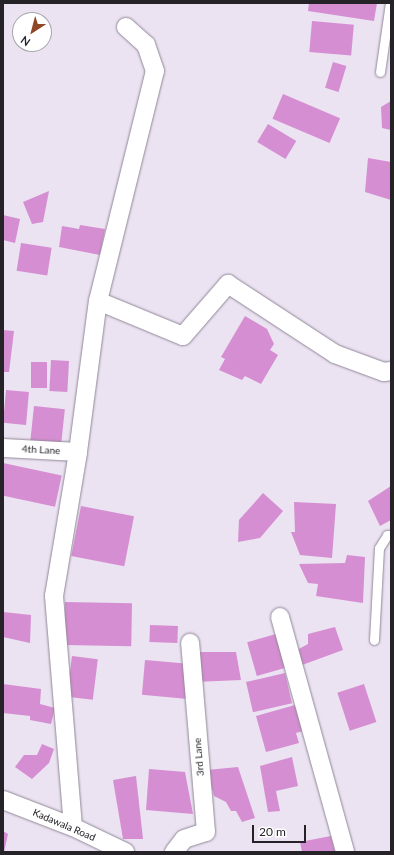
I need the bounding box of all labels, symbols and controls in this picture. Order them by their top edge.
north arrow [12,12,52,52]
text: N [18,34,32,49]
street label: 4th Lane [21,443,61,457]
street label: 3rd Lane [191,737,207,777]
street label: Kadawala Road [31,806,97,844]
scale bar [254,817,308,843]
text: 20 m [259,824,286,839]

